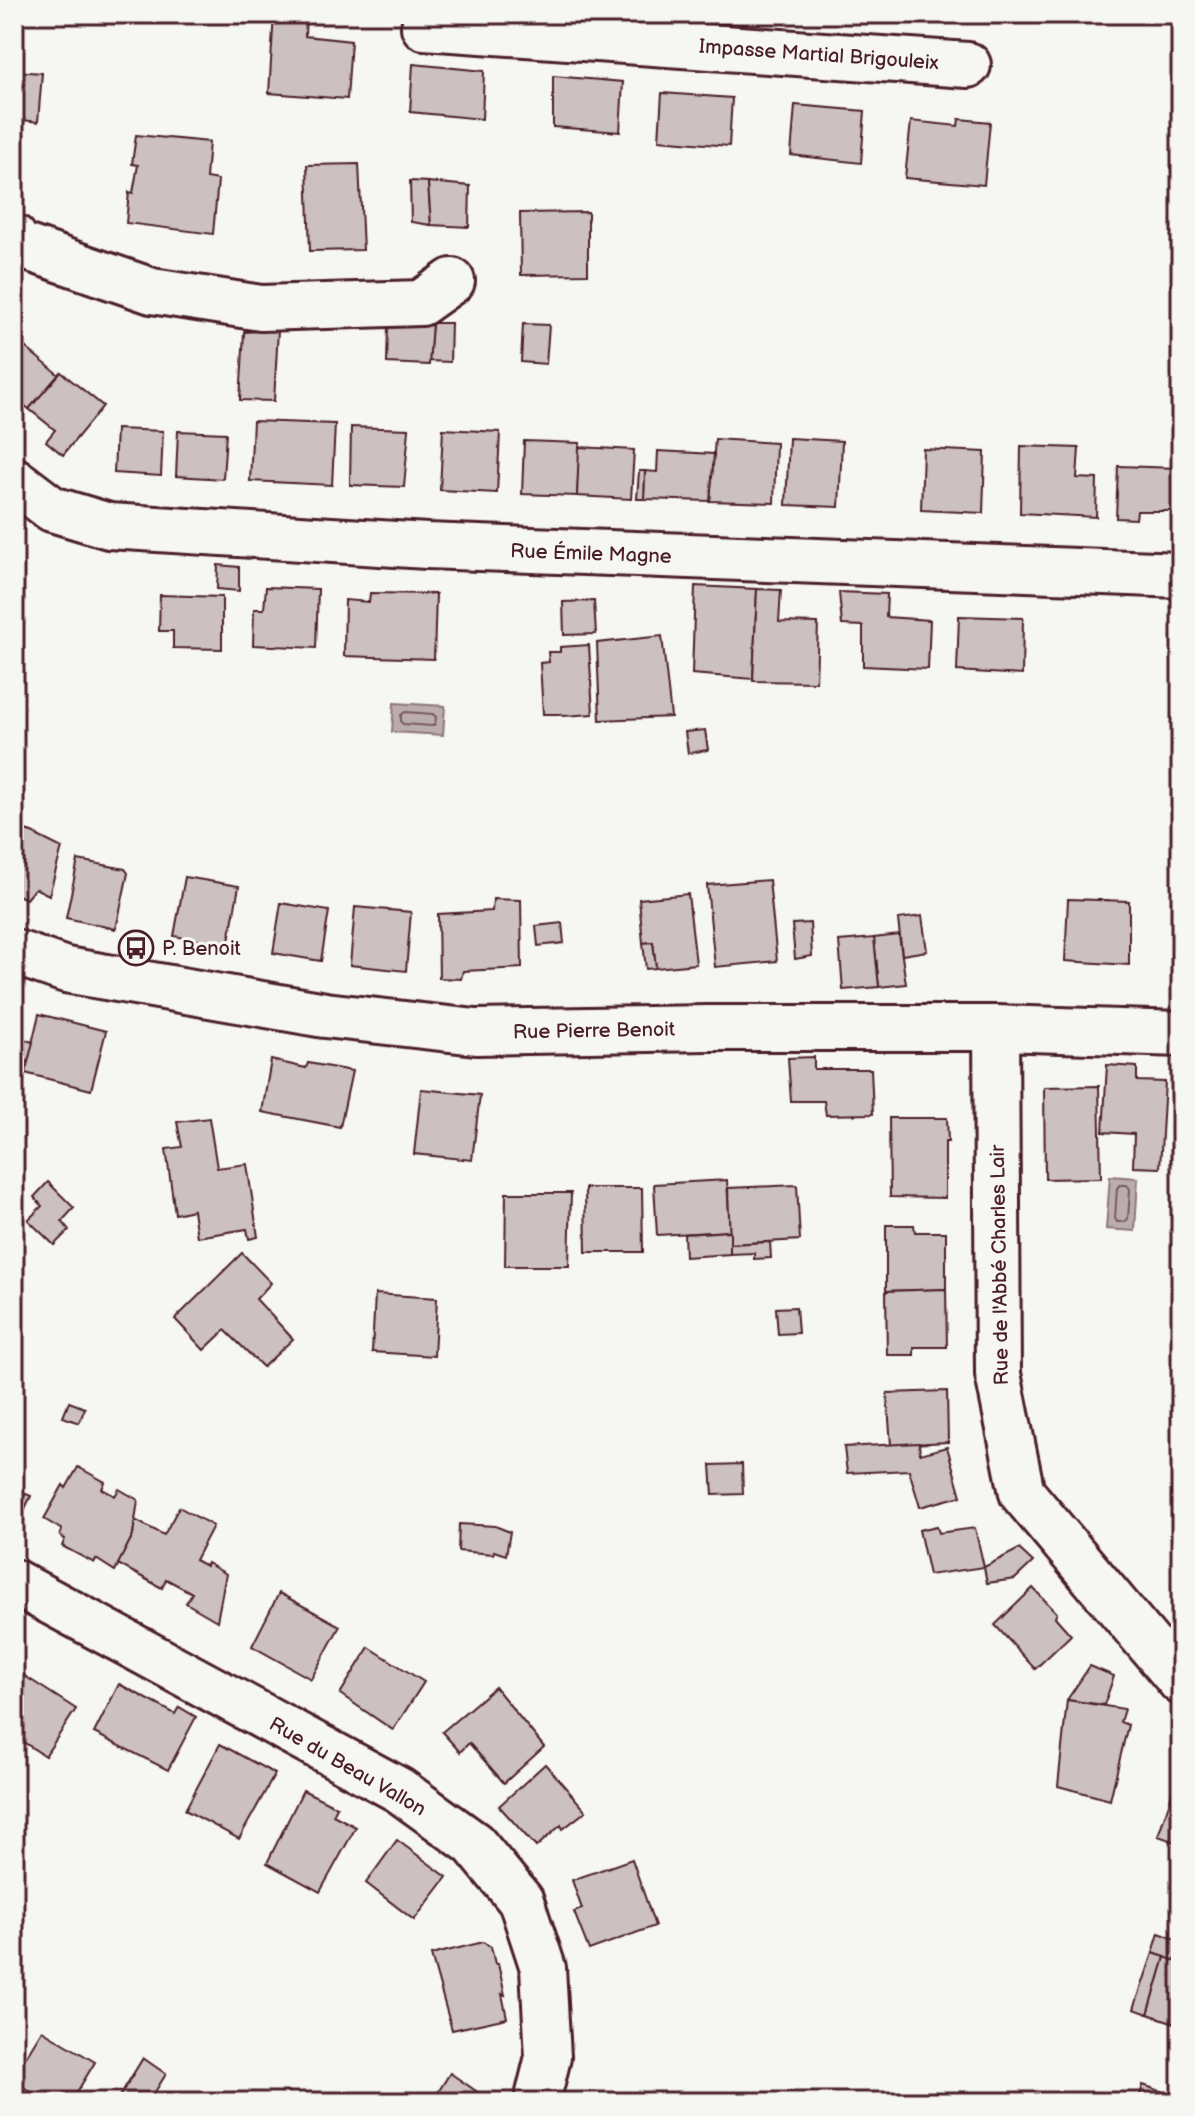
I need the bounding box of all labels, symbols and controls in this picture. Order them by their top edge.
street label: Impasse Martial Brigouleix [698,35,940,75]
street label: Rue Émile Magne [510,538,672,569]
bus stop icon: P. Benoit [117,929,155,967]
place label: P. Benoit [162,937,241,961]
street label: Rue Pierre Benoit [513,1018,675,1044]
street label: Rue de l'Abbé Charles Lair [986,1144,1014,1386]
street label: Rue du Beau Vallon [265,1712,430,1822]

